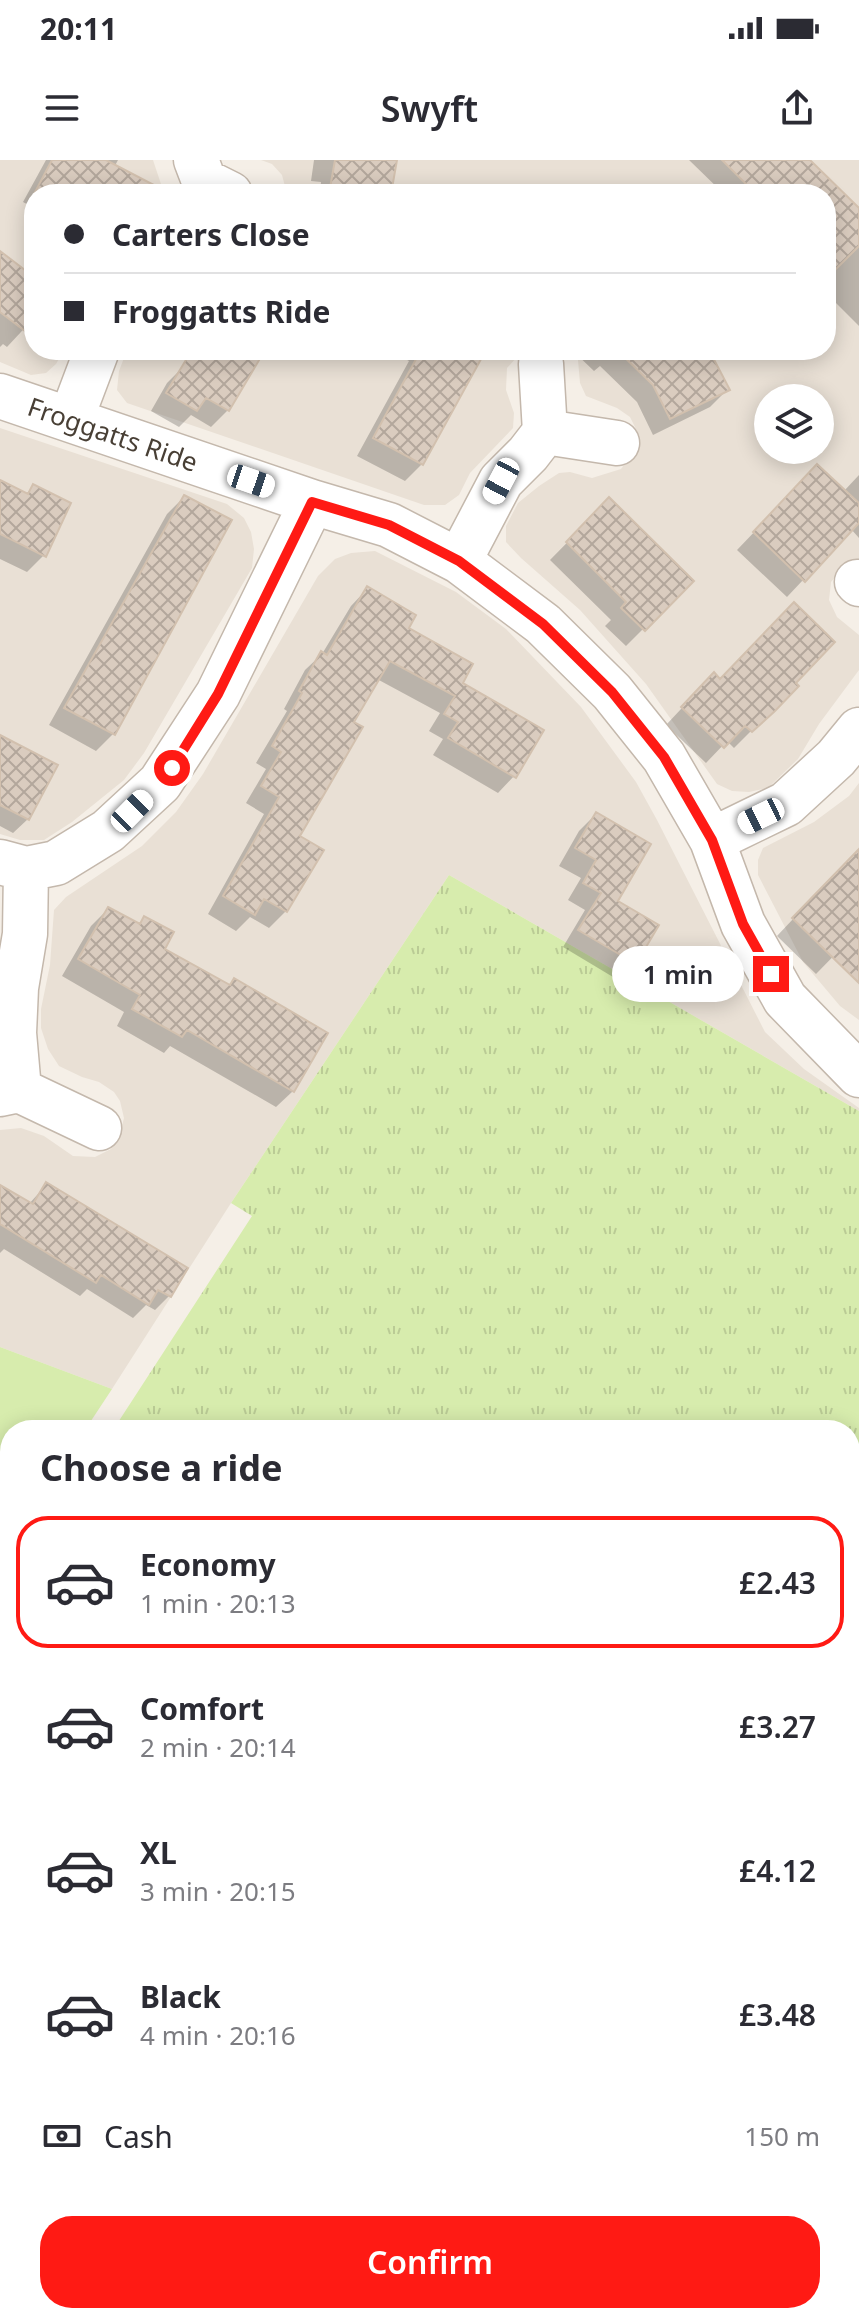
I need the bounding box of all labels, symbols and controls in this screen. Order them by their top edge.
text: 20:11 [40,8,117,49]
text: Swyft [381,84,478,133]
icon: menu [40,86,84,130]
icon: share [775,86,819,130]
text: Carters Close [112,214,310,255]
text: Froggatts Ride [112,291,330,332]
map controls [754,384,834,464]
button: layers [754,384,834,464]
street label: Froggatts Ride [23,388,203,480]
car [479,454,523,508]
car [224,462,278,500]
route start [154,750,190,786]
car [107,786,157,836]
car [734,795,788,837]
callout: 1 min [611,946,743,1002]
text: 1 min [643,956,713,992]
route end [753,956,789,992]
text: Choose a ride [40,1443,282,1492]
text: Economy [140,1544,276,1585]
icon: car [44,1546,116,1618]
text: £2.43 [739,1562,816,1603]
text: 1 min · 20:13 [140,1585,296,1621]
text: Comfort [140,1688,264,1729]
icon: car [44,1690,116,1762]
text: £3.27 [739,1706,816,1747]
text: 2 min · 20:14 [140,1729,296,1765]
text: XL [140,1832,177,1873]
icon: car [44,1834,116,1906]
text: £4.12 [739,1850,816,1891]
text: 3 min · 20:15 [140,1873,296,1909]
text: Black [140,1976,221,2017]
icon: car [44,1978,116,2050]
text: £3.48 [739,1994,816,2035]
text: 4 min · 20:16 [140,2017,296,2053]
icon: cash [40,2114,84,2158]
text: Cash [104,2116,173,2157]
text: 150 m [744,2118,820,2154]
button: Confirm [40,2216,820,2308]

